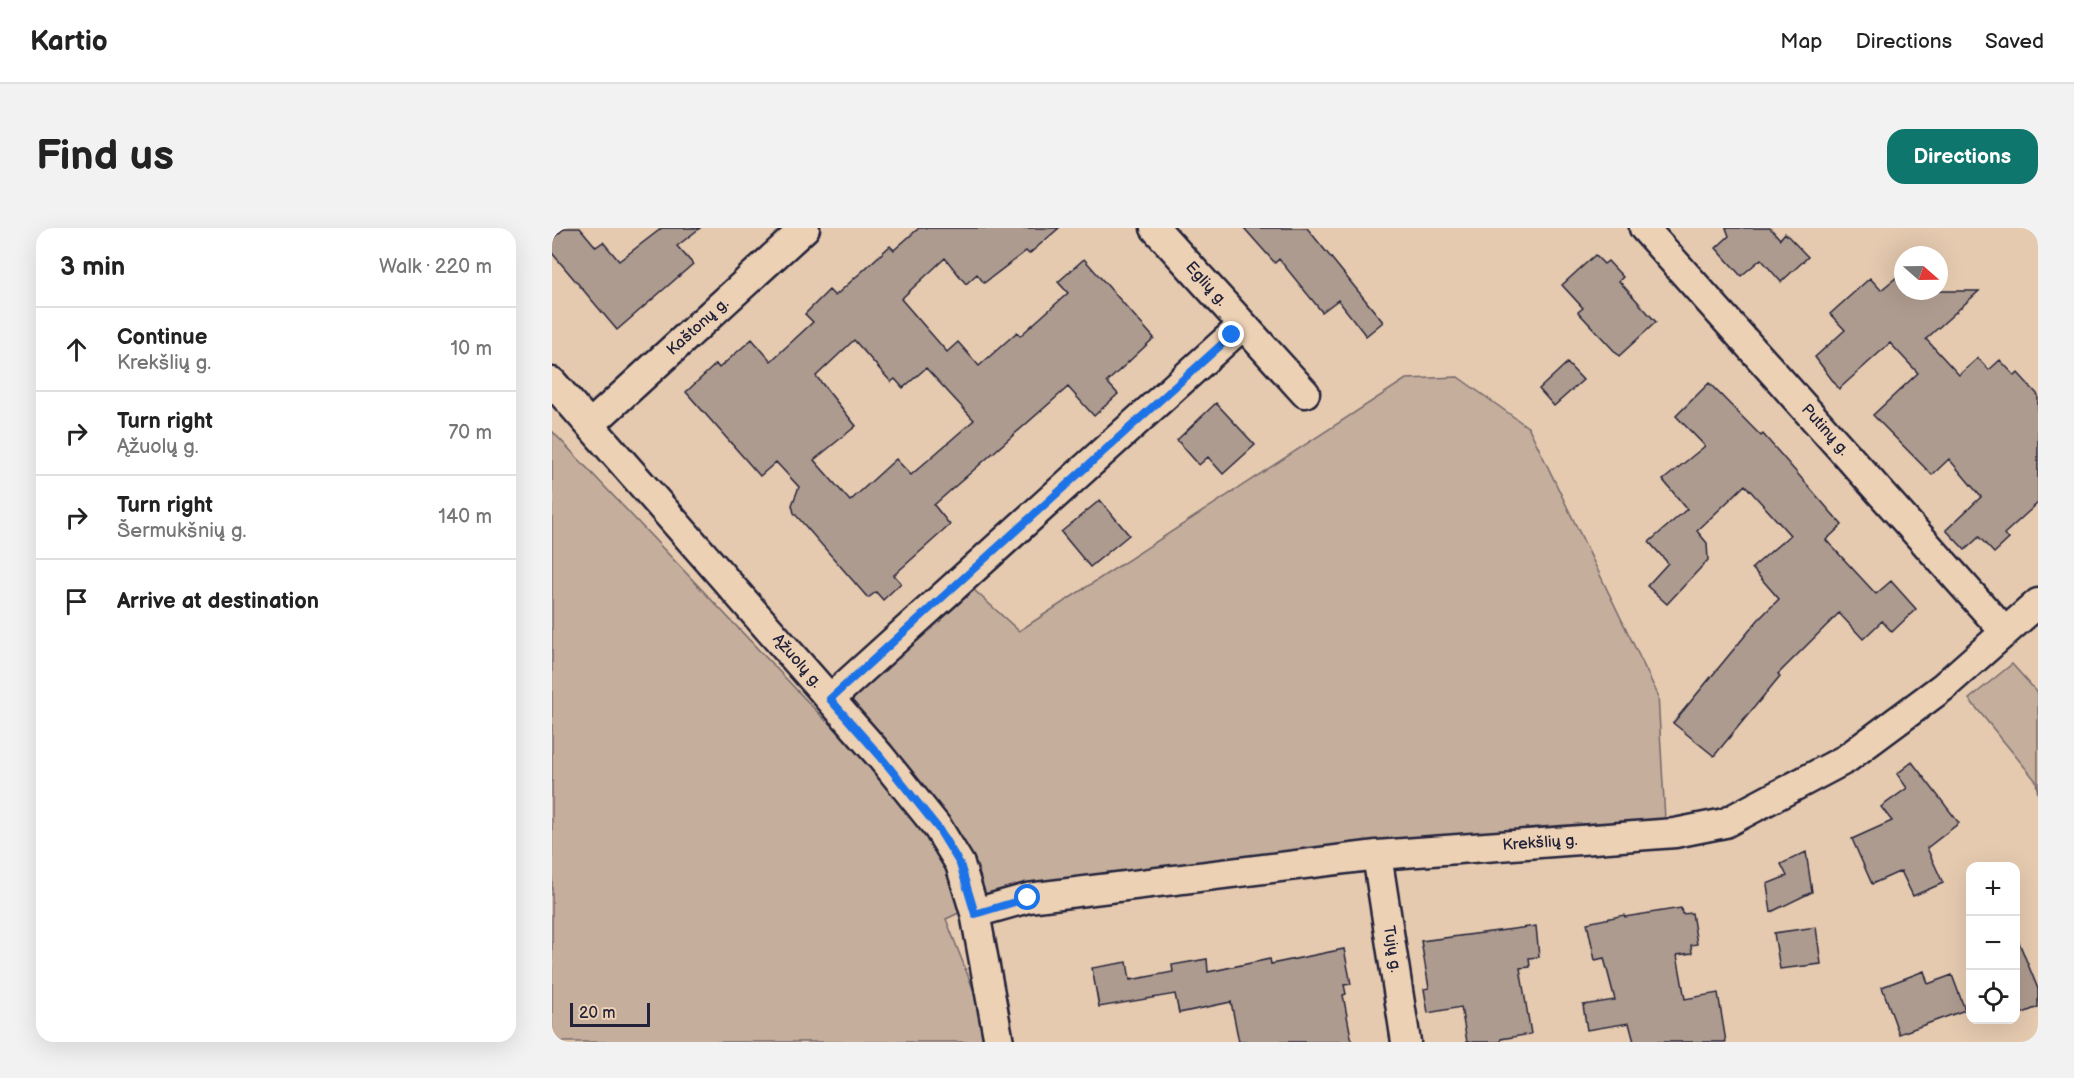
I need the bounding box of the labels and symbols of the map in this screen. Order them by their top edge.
north arrow [1894,246,1948,300]
street label: Eglių g. [1181,258,1231,310]
street label: Kaštonų g. [663,294,733,360]
route end [1218,321,1244,347]
street label: Putinų g. [1797,400,1853,460]
street label: Ąžuolų g. [768,630,826,692]
street label: Krekšlių g. [1502,831,1578,855]
route start [1014,884,1040,910]
street label: Tujų g. [1379,924,1405,974]
scale bar [570,1000,650,1028]

